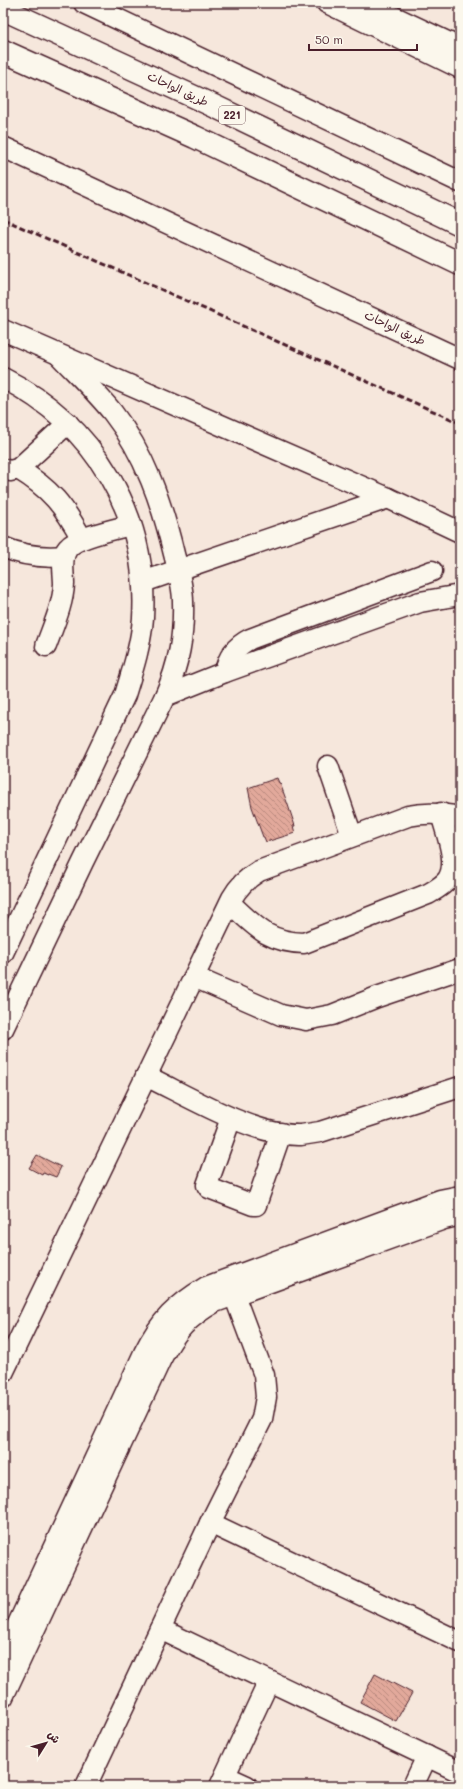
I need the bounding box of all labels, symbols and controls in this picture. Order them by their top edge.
scale bar [309,26,417,52]
text: 50 m [315,31,343,47]
street label: طريق الواحات [145,67,212,110]
road number: 221 [219,106,245,124]
street label: طريق الواحات [362,306,429,349]
north arrow [26,1723,66,1763]
text: ش [45,1727,64,1746]

